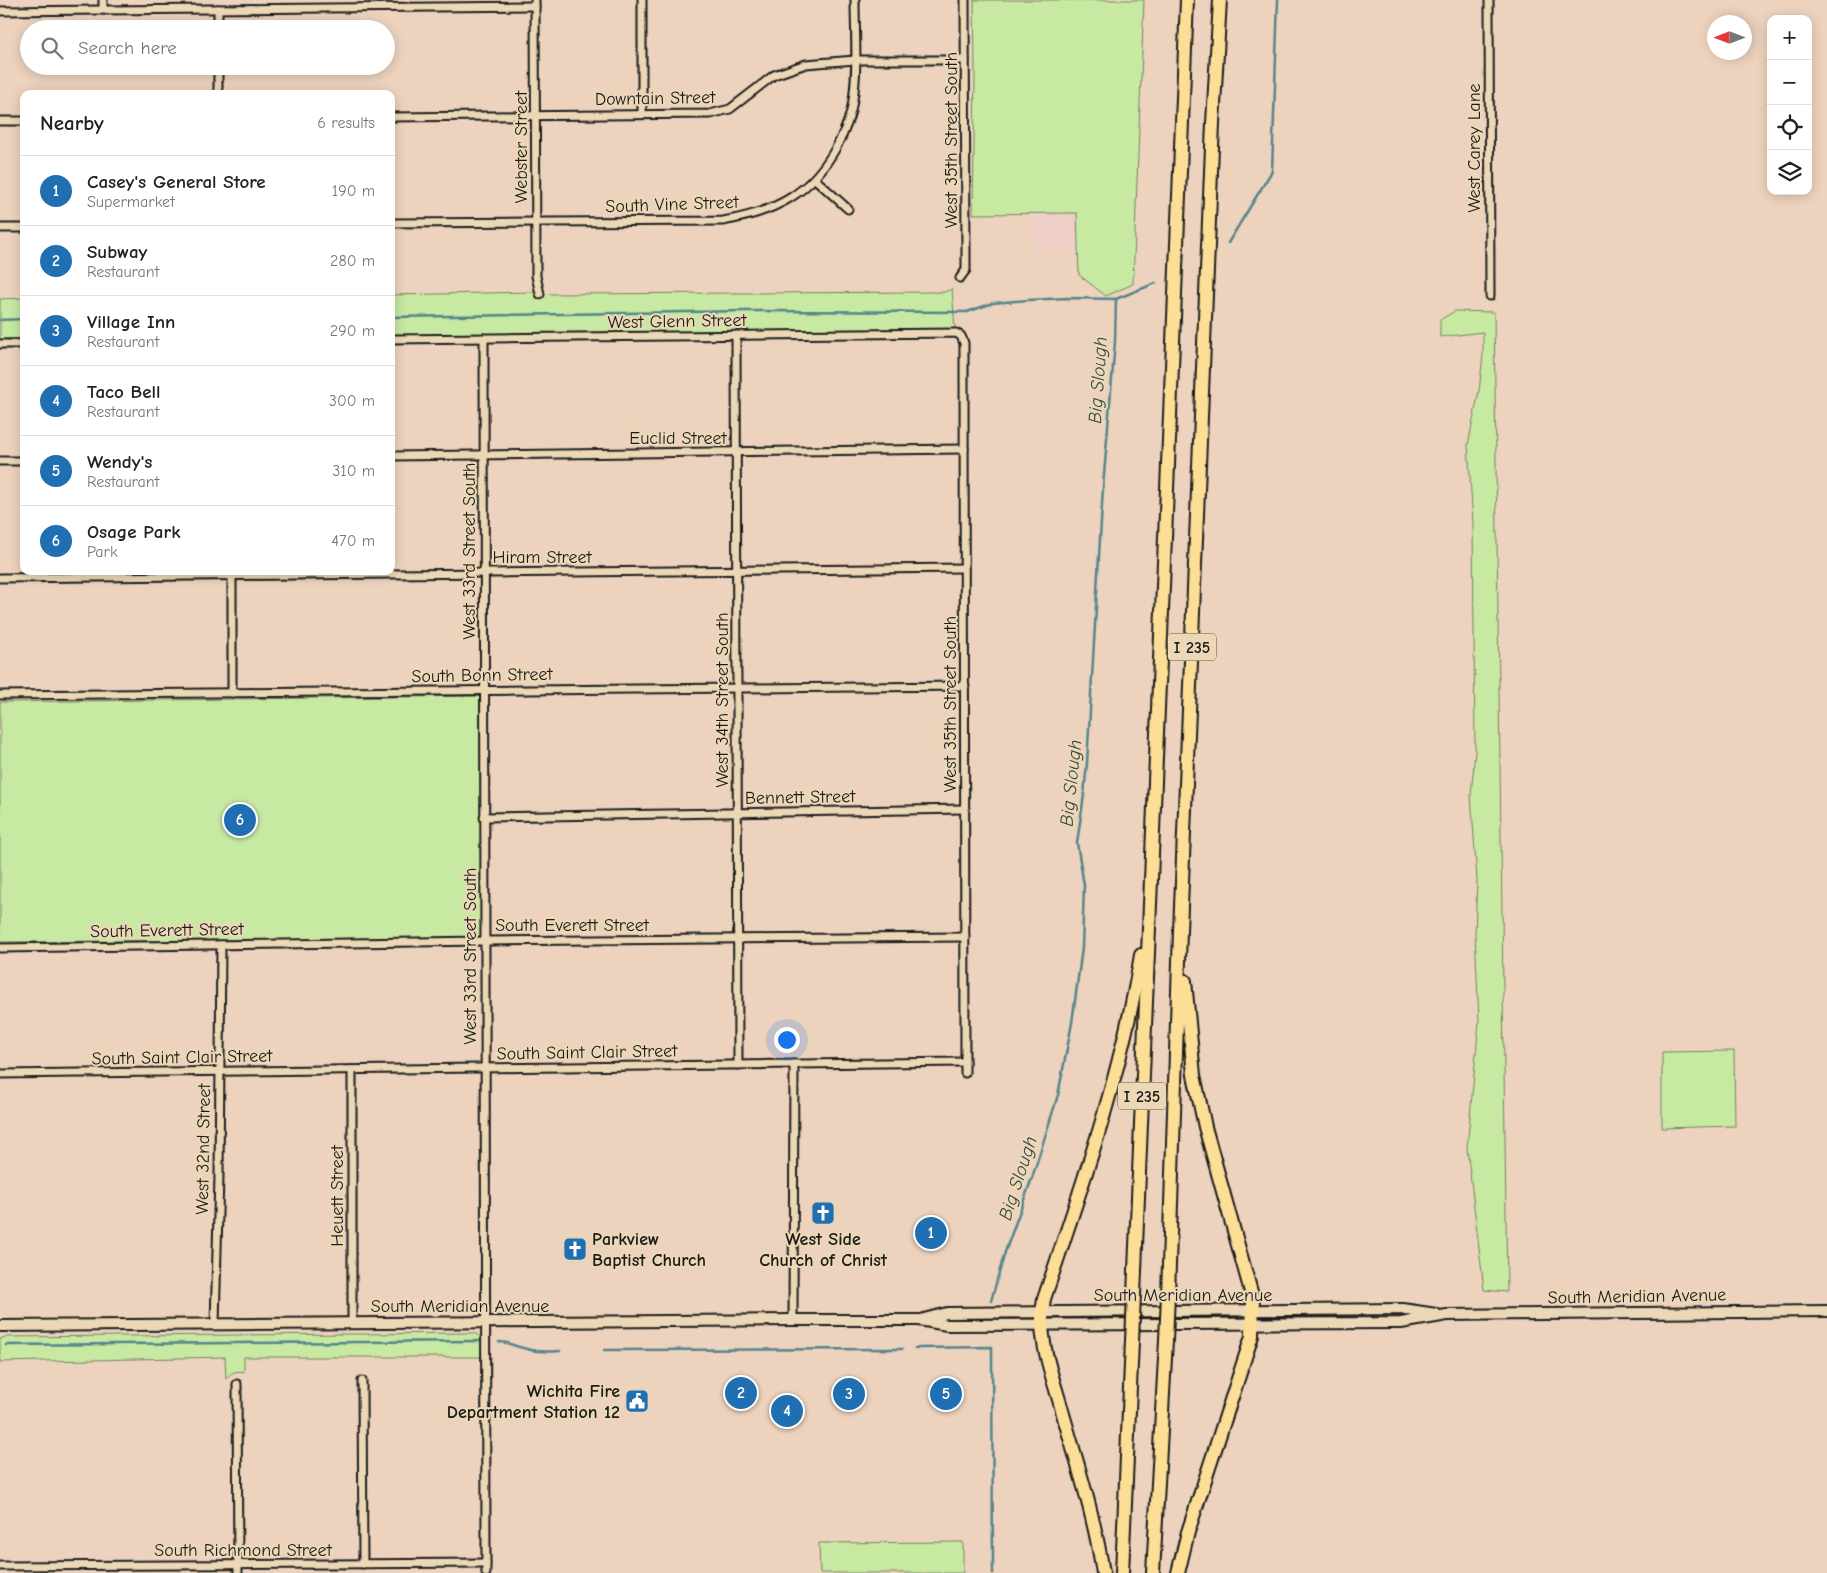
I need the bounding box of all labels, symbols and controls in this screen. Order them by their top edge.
north arrow [1707,15,1752,60]
map controls [1767,15,1812,195]
button: + [1767,15,1812,60]
search box [20,20,395,75]
icon: search [38,34,66,62]
text: Search here [78,37,177,59]
street label: West 35th Street South [941,52,962,228]
button: − [1767,60,1812,105]
street label: West Carey Lane [1464,83,1485,213]
street label: Downtain Street [595,87,716,110]
street label: Webster Street [511,90,532,203]
button: locate [1767,105,1812,150]
text: Nearby [40,111,104,135]
text: 6 results [317,114,375,132]
button: layers [1767,150,1812,195]
text: Casey's General Store [87,171,266,193]
text: 1 [53,182,59,200]
text: 190 m [332,182,375,200]
street label: South Vine Street [605,192,740,217]
text: Supermarket [87,193,175,211]
text: Subway [87,241,147,263]
text: 2 [52,252,60,270]
text: 280 m [330,252,375,270]
text: Restaurant [87,263,159,281]
street label: West Glenn Street [607,310,747,333]
text: Village Inn [87,311,175,333]
text: 3 [52,322,60,340]
text: 290 m [330,322,375,340]
text: Restaurant [87,333,159,351]
water label: Big Slough [1084,336,1112,424]
text: Taco Bell [87,381,161,403]
text: 4 [52,392,60,410]
text: 300 m [329,392,375,410]
text: Restaurant [87,403,159,421]
street label: Euclid Street [629,428,728,449]
text: Wendy's [87,451,152,473]
text: 5 [52,462,60,480]
text: 310 m [332,462,375,480]
street label: West 33rd Street South [459,463,480,639]
text: Restaurant [87,473,159,491]
text: Osage Park [87,521,180,543]
text: 6 [52,532,60,550]
text: 470 m [331,532,375,550]
text: Park [87,543,118,561]
street label: Hiram Street [492,547,592,568]
street label: West 34th Street South [712,612,733,788]
street label: West 35th Street South [940,616,961,792]
road number: I 235 [1168,634,1216,660]
street label: South Bonn Street [411,664,554,687]
water label: Big Slough [1056,739,1086,828]
street label: Bennett Street [745,786,856,809]
pin: 6 [224,801,256,839]
street label: West 33rd Street South [460,868,481,1044]
street label: South Everett Street [495,915,650,936]
street label: South Everett Street [90,919,245,942]
your location [774,1027,800,1053]
street label: South Saint Clair Street [497,1040,678,1065]
street label: South Saint Clair Street [92,1045,273,1070]
street label: West 32nd Street [192,1082,215,1215]
road number: I 235 [1118,1082,1166,1110]
water label: Big Slough [994,1133,1042,1223]
street label: Heuett Street [327,1144,348,1247]
church icon: West Side Church of Christ [810,1200,836,1226]
pin: 1 [915,1214,947,1252]
place label: Parkview Baptist Church [592,1229,706,1271]
place label: West Side Church of Christ [759,1229,888,1271]
church icon: Parkview Baptist Church [562,1236,588,1262]
street label: South Meridian Avenue [1548,1284,1726,1309]
street label: South Meridian Avenue [1094,1285,1272,1306]
street label: South Meridian Avenue [371,1296,549,1317]
pin: 2 [725,1374,757,1412]
pin: 3 [833,1375,865,1413]
pin: 5 [930,1375,962,1413]
place label: Wichita Fire Department Station 12 [447,1381,620,1423]
public building icon: Wichita Fire Department Station 12 [624,1388,650,1414]
pin: 4 [771,1392,803,1430]
street label: South Richmond Street [154,1540,333,1561]

